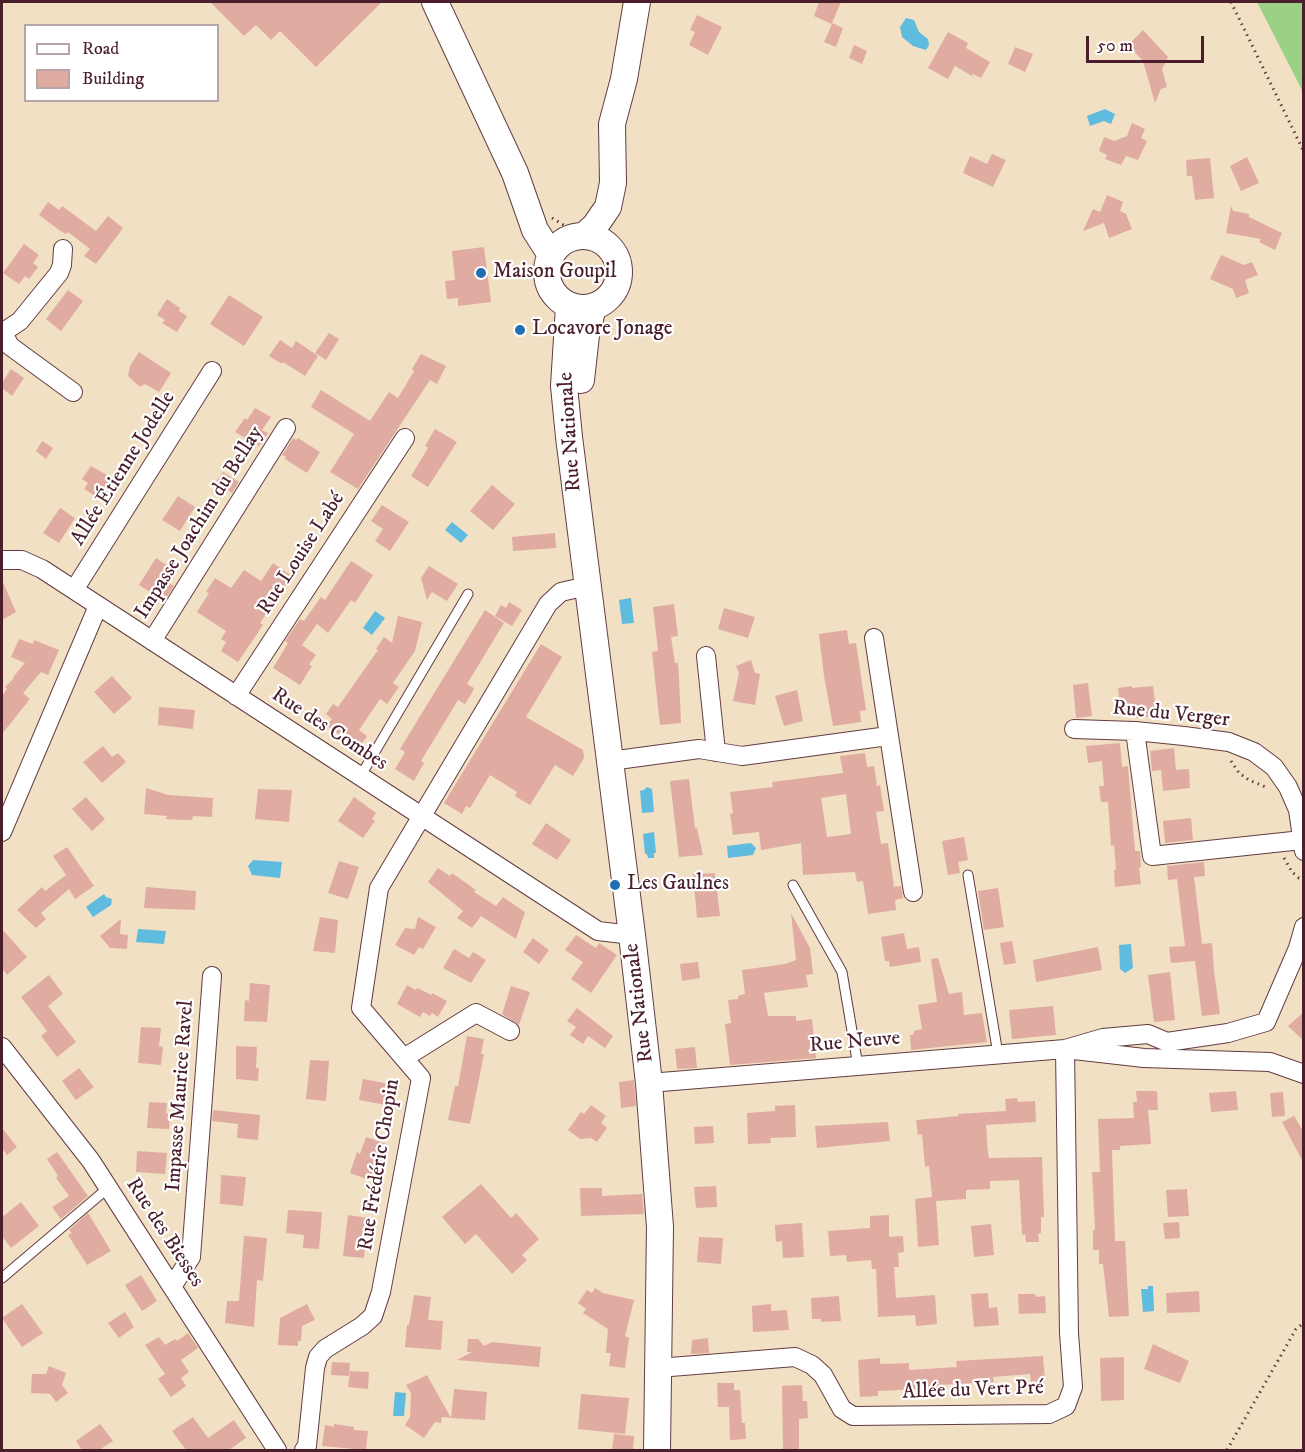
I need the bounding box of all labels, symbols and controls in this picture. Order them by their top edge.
legend [24,24,219,102]
scale bar [1089,24,1208,62]
text: 50 m [1097,35,1133,57]
text: Road [82,38,119,60]
text: Building [82,68,144,90]
place label: Maison Goupil [493,260,617,286]
marker: Maison Goupil [474,266,488,280]
place label: Locavore Jonage [532,317,673,343]
marker: Locavore Jonage [513,323,527,337]
street label: Rue Nationale [554,371,588,493]
street label: Allée Étienne Jodelle [66,387,182,551]
street label: Impasse Joachim du Bellay [130,422,270,624]
street label: Rue Louise Labé [253,488,351,620]
street label: Rue des Combes [266,683,392,777]
street label: Rue du Verger [1111,696,1231,734]
place label: Les Gaulnes [627,872,729,898]
marker: Les Gaulnes [608,878,622,892]
street label: Rue Nationale [620,942,660,1064]
street label: Impasse Maurice Ravel [162,999,200,1193]
street label: Rue Neuve [809,1026,901,1060]
street label: Rue Frédéric Chopin [354,1077,406,1253]
street label: Rue des Biesses [119,1174,209,1292]
street label: Allée du Vert Pré [902,1376,1044,1406]

